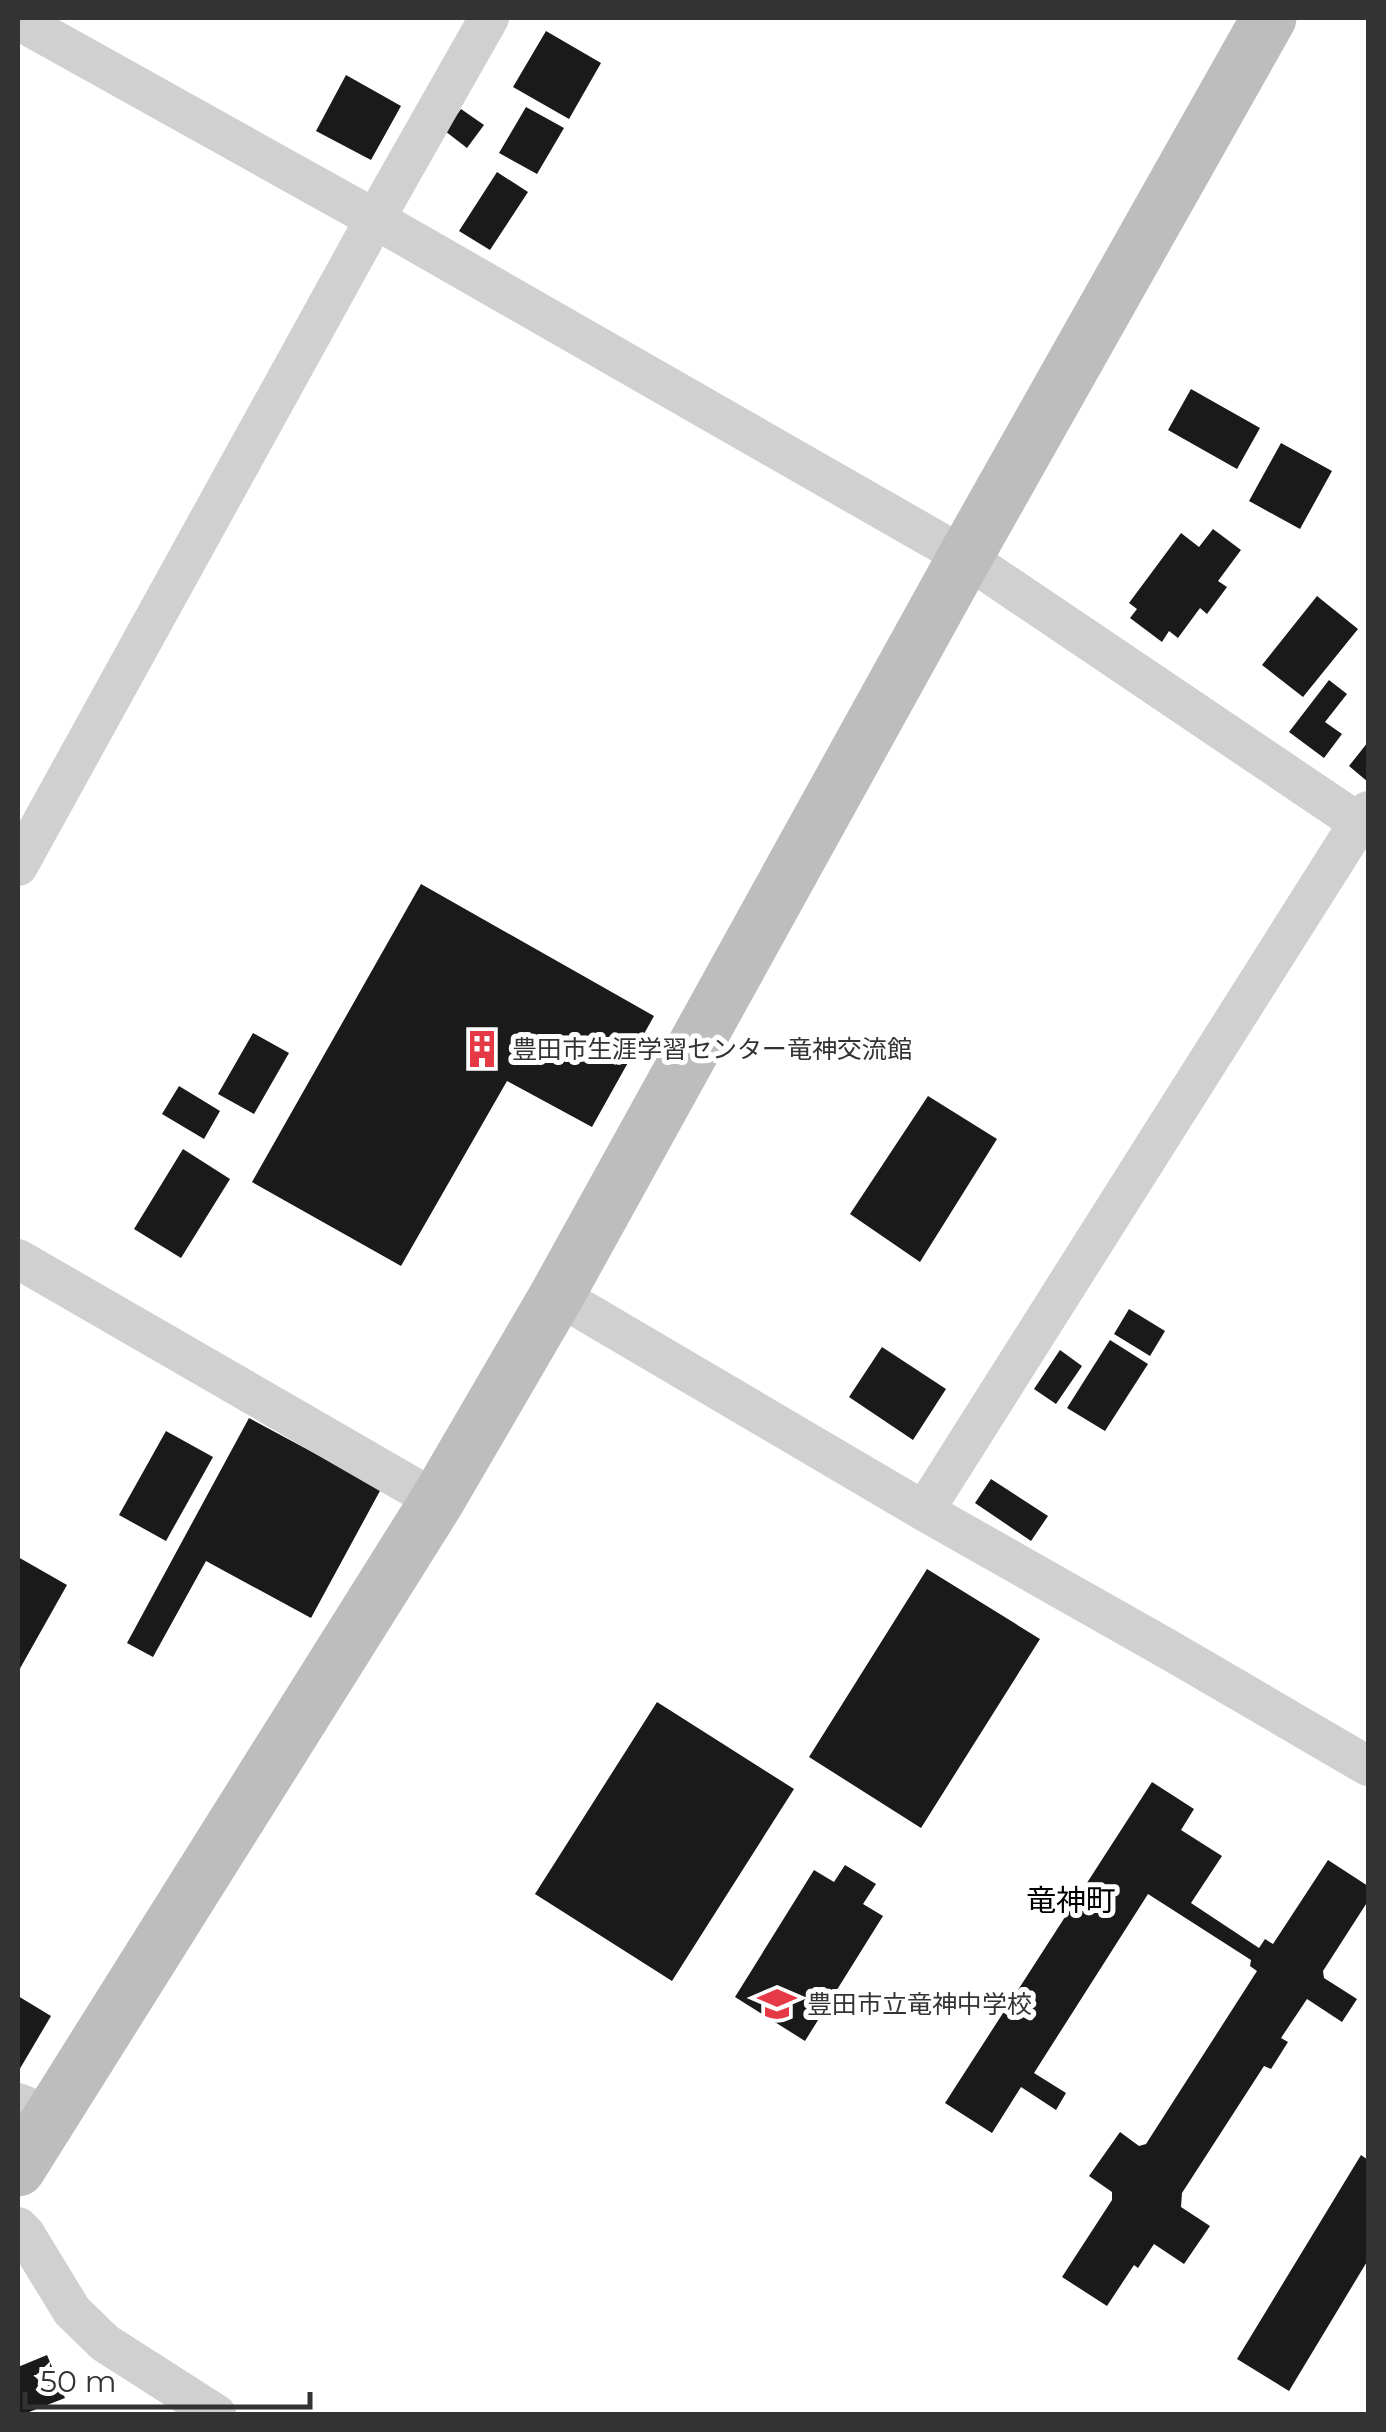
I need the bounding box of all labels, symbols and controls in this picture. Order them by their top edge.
building icon: 豊田市生涯学習センター竜神交流館 [461,1028,503,1070]
place label: 豊田市生涯学習センター竜神交流館 [512,1034,912,1064]
district label: 竜神町 [1026,1882,1116,1919]
school or university icon: 豊田市立竜神中学校 [756,1983,798,2025]
place label: 豊田市立竜神中学校 [807,1989,1032,2019]
scale bar [25,2347,310,2409]
text: 50 m [40,2363,117,2400]

